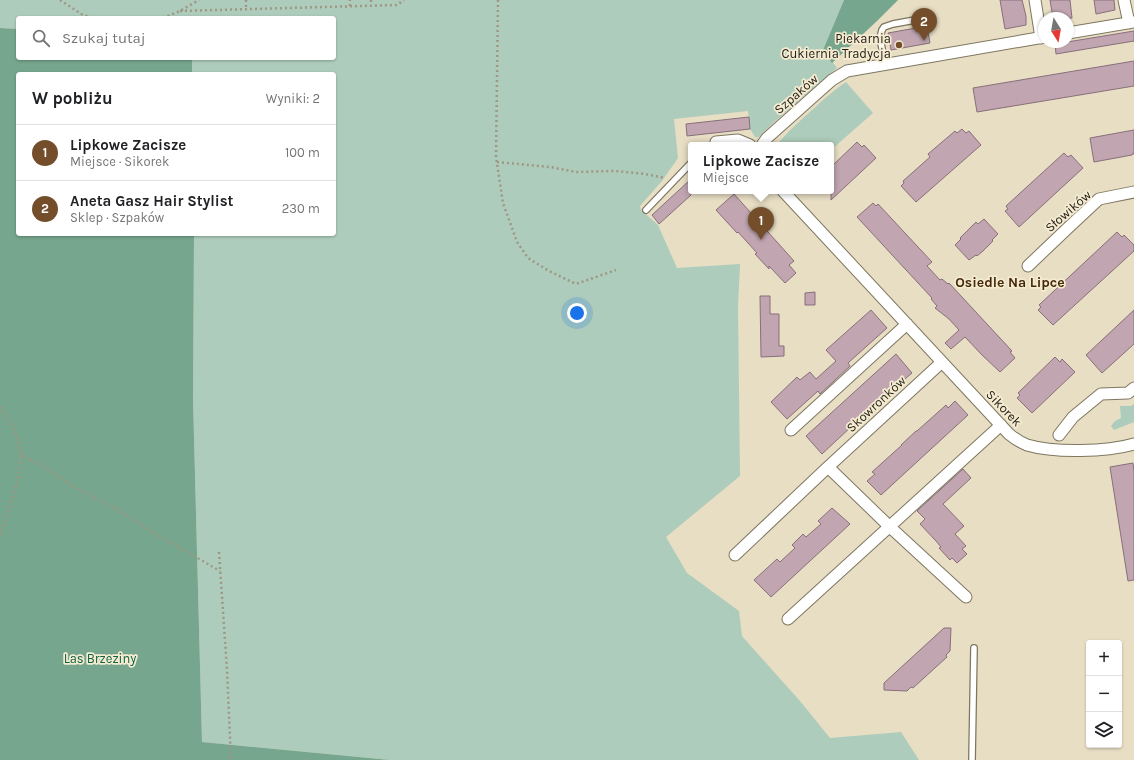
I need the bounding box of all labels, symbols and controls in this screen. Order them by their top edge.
pin: 2 [911,8,937,41]
north arrow [1038,12,1074,48]
search box [16,16,336,60]
icon: search [30,27,52,49]
text: Szukaj tutaj [62,29,146,47]
place label: Piekarnia Cukiernia Tradycja [782,31,891,61]
marker: Piekarnia Cukiernia Tradycja [894,40,904,50]
street label: Szpaków [771,71,821,117]
text: W pobliżu [32,88,113,108]
text: Wyniki: 2 [266,91,320,106]
text: Lipkowe Zacisze [70,136,186,154]
popup [688,142,834,194]
text: 1 [43,145,47,160]
text: 100 m [285,145,320,160]
text: Lipkowe Zacisze [703,152,819,170]
text: Miejsce · Sikorek [70,154,169,169]
text: Miejsce [703,170,749,185]
street label: Słowików [1042,187,1094,235]
text: Aneta Gasz Hair Stylist [70,192,234,210]
text: 2 [41,201,49,216]
text: 230 m [282,201,320,216]
pin: 1 [748,207,774,240]
text: Sklep · Szpaków [70,210,164,225]
district label: Osiedle Na Lipce [955,274,1065,291]
your location [567,303,587,323]
street label: Skowronków [843,372,909,435]
street label: Sikorek [983,387,1025,429]
map controls [1086,640,1122,748]
button: + [1086,640,1122,676]
park label: Las Brzeziny [64,651,136,666]
button: − [1086,676,1122,712]
button: layers [1086,712,1122,748]

